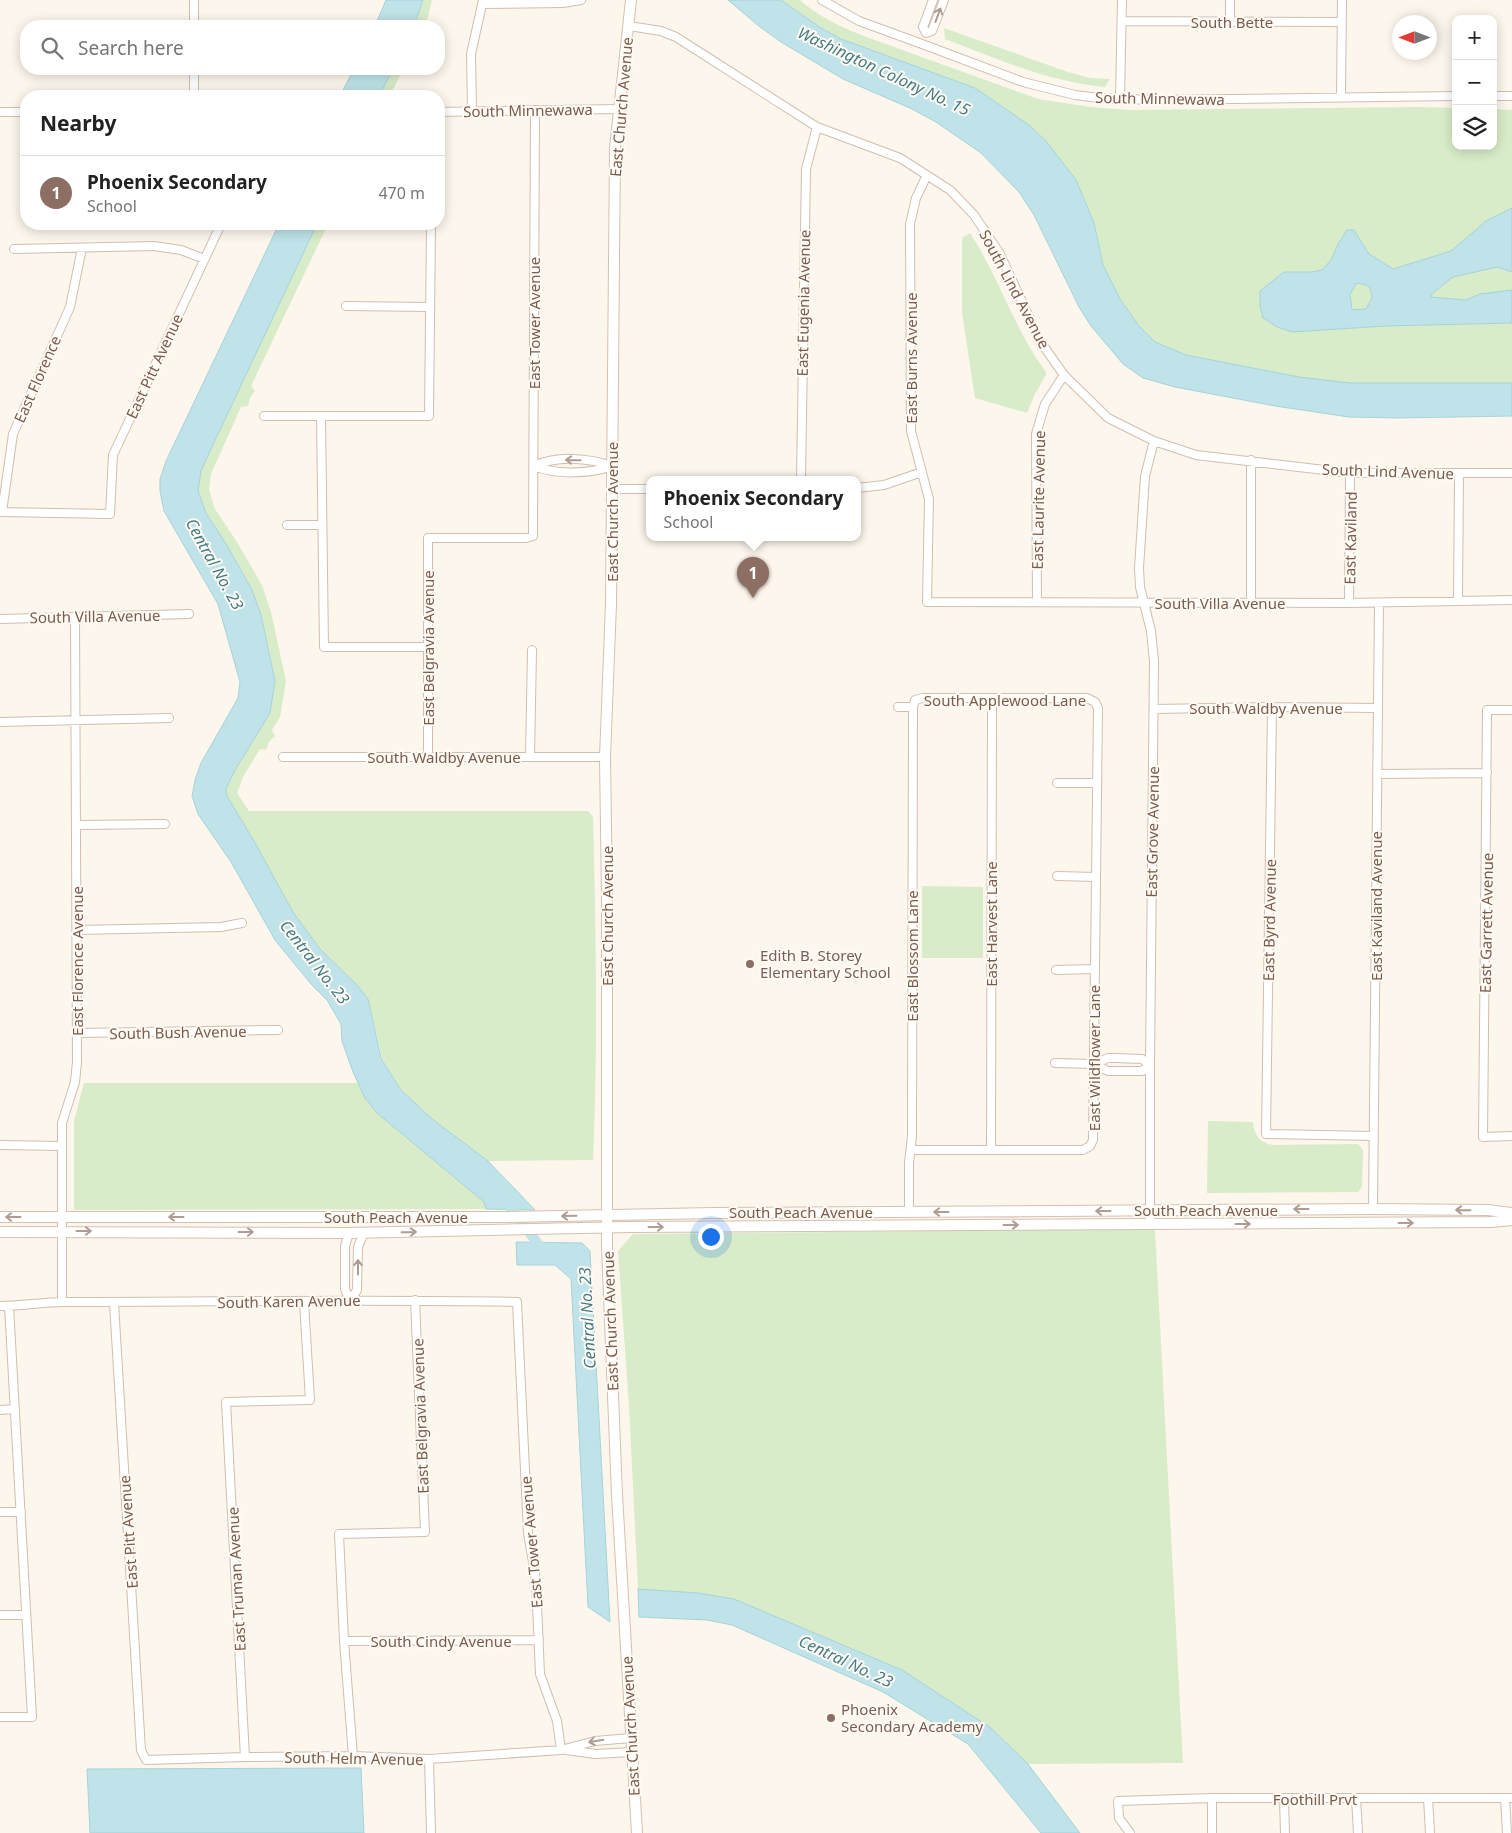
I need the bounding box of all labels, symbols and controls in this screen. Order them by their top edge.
one-way arrow [934,8,943,24]
street label: South Bette [1191,12,1273,32]
north arrow [1392,15,1437,60]
map controls [1452,15,1497,150]
button: + [1452,15,1497,60]
search box [20,20,445,75]
water label: Washington Colony No. 15 [794,21,974,121]
icon: search [38,34,66,62]
text: Search here [78,35,184,61]
street label: East Church Avenue [605,36,637,178]
button: − [1452,60,1497,105]
street label: South Minnewawa [1095,87,1225,109]
street label: South Minnewawa [463,99,593,121]
button: layers [1452,105,1497,150]
text: Nearby [40,109,116,137]
text: Phoenix Secondary [87,169,267,195]
text: 1 [51,182,61,204]
text: 470 m [378,182,425,204]
text: School [87,195,137,217]
street label: South Lind Avenue [975,226,1055,352]
street label: East Eugenia Avenue [792,230,814,376]
street label: East Tower Avenue [524,257,544,389]
street label: East Burns Avenue [901,292,921,424]
street label: East Pitt Avenue [121,310,187,422]
street label: East Florence [9,332,65,426]
street label: East Laurite Avenue [1027,430,1049,570]
street label: East Church Avenue [602,442,622,582]
one-way arrow [565,455,582,465]
street label: South Lind Avenue [1322,459,1454,483]
popup [646,476,861,541]
text: Phoenix Secondary [664,485,843,511]
street label: East Kaviland [1339,491,1361,585]
text: School [664,511,713,533]
water label: Central No. 23 [181,514,249,614]
pin: 1 [737,557,769,598]
street label: East Belgravia Avenue [418,570,438,726]
street label: South Villa Avenue [1155,593,1285,613]
street label: South Villa Avenue [29,605,161,627]
street label: South Applewood Lane [924,690,1086,710]
street label: South Waldby Avenue [1189,698,1343,718]
street label: South Waldby Avenue [367,747,521,767]
street label: East Grove Avenue [1141,766,1163,898]
street label: East Kaviland Avenue [1366,831,1386,981]
street label: East Church Avenue [597,846,617,986]
street label: East Garrett Avenue [1475,853,1497,993]
street label: East Byrd Avenue [1258,859,1280,981]
street label: East Harvest Lane [981,861,1001,987]
street label: East Florence Avenue [67,886,87,1036]
street label: East Blossom Lane [902,890,922,1022]
water label: Central No. 23 [275,915,355,1009]
place label: Edith B. Storey Elementary School [760,945,891,982]
marker: Edith B. Storey Elementary School [744,958,756,970]
street label: East Wildflower Lane [1084,985,1104,1131]
street label: South Bush Avenue [109,1021,247,1043]
street label: South Peach Avenue [1134,1200,1278,1220]
street label: South Peach Avenue [729,1202,873,1222]
one-way arrow [1293,1204,1310,1214]
one-way arrow [1456,1205,1472,1215]
one-way arrow [1096,1206,1112,1216]
street label: South Peach Avenue [324,1207,468,1227]
one-way arrow [933,1207,949,1216]
one-way arrow [561,1211,578,1221]
one-way arrow [5,1212,22,1222]
one-way arrow [168,1212,184,1222]
one-way arrow [1397,1218,1413,1228]
one-way arrow [1234,1219,1251,1229]
one-way arrow [1002,1220,1018,1230]
one-way arrow [647,1222,663,1232]
your location [698,1224,724,1250]
one-way arrow [75,1226,91,1236]
one-way arrow [238,1227,254,1237]
one-way arrow [400,1227,416,1237]
street label: East Church Avenue [598,1251,622,1391]
one-way arrow [353,1259,363,1276]
water label: Central No. 23 [573,1267,601,1369]
street label: South Karen Avenue [217,1290,361,1312]
street label: East Belgravia Avenue [407,1338,433,1494]
street label: East Pitt Avenue [114,1475,142,1589]
street label: East Tower Avenue [515,1475,547,1609]
street label: East Truman Avenue [222,1506,250,1652]
water label: Central No. 23 [795,1630,897,1693]
street label: South Cindy Avenue [370,1631,512,1651]
street label: East Church Avenue [616,1655,644,1797]
place label: Phoenix Secondary Academy [841,1699,984,1736]
marker: Phoenix Secondary Academy [825,1712,837,1724]
one-way arrow [588,1737,604,1747]
street label: South Helm Avenue [284,1747,424,1769]
street label: Foothill Prvt [1273,1789,1358,1809]

